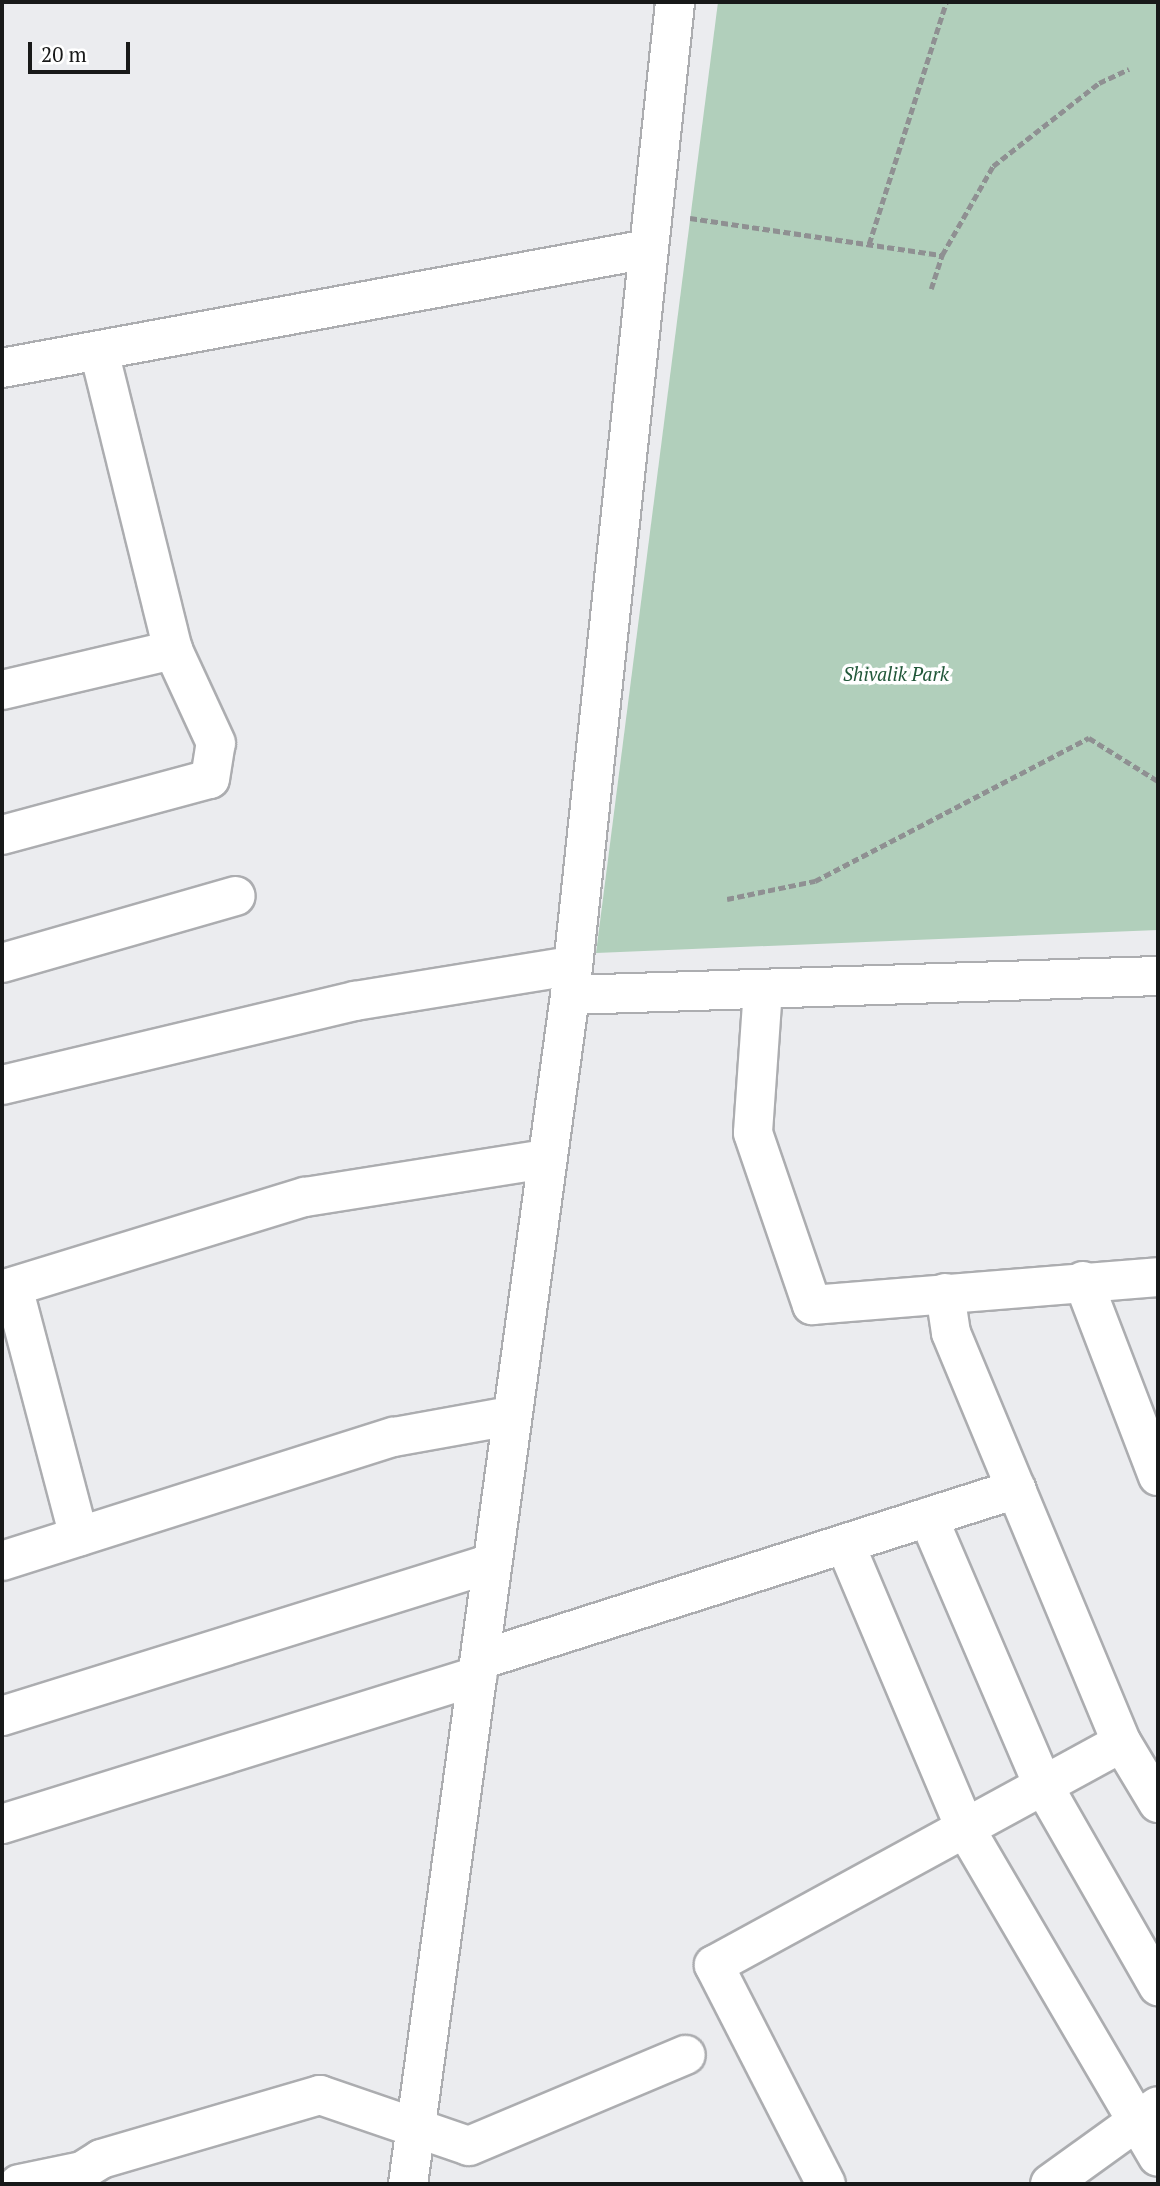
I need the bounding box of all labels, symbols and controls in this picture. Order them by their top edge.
scale bar [32,28,133,72]
text: 20 m [41,40,87,68]
park label: Shivalik Park [843,663,949,685]

